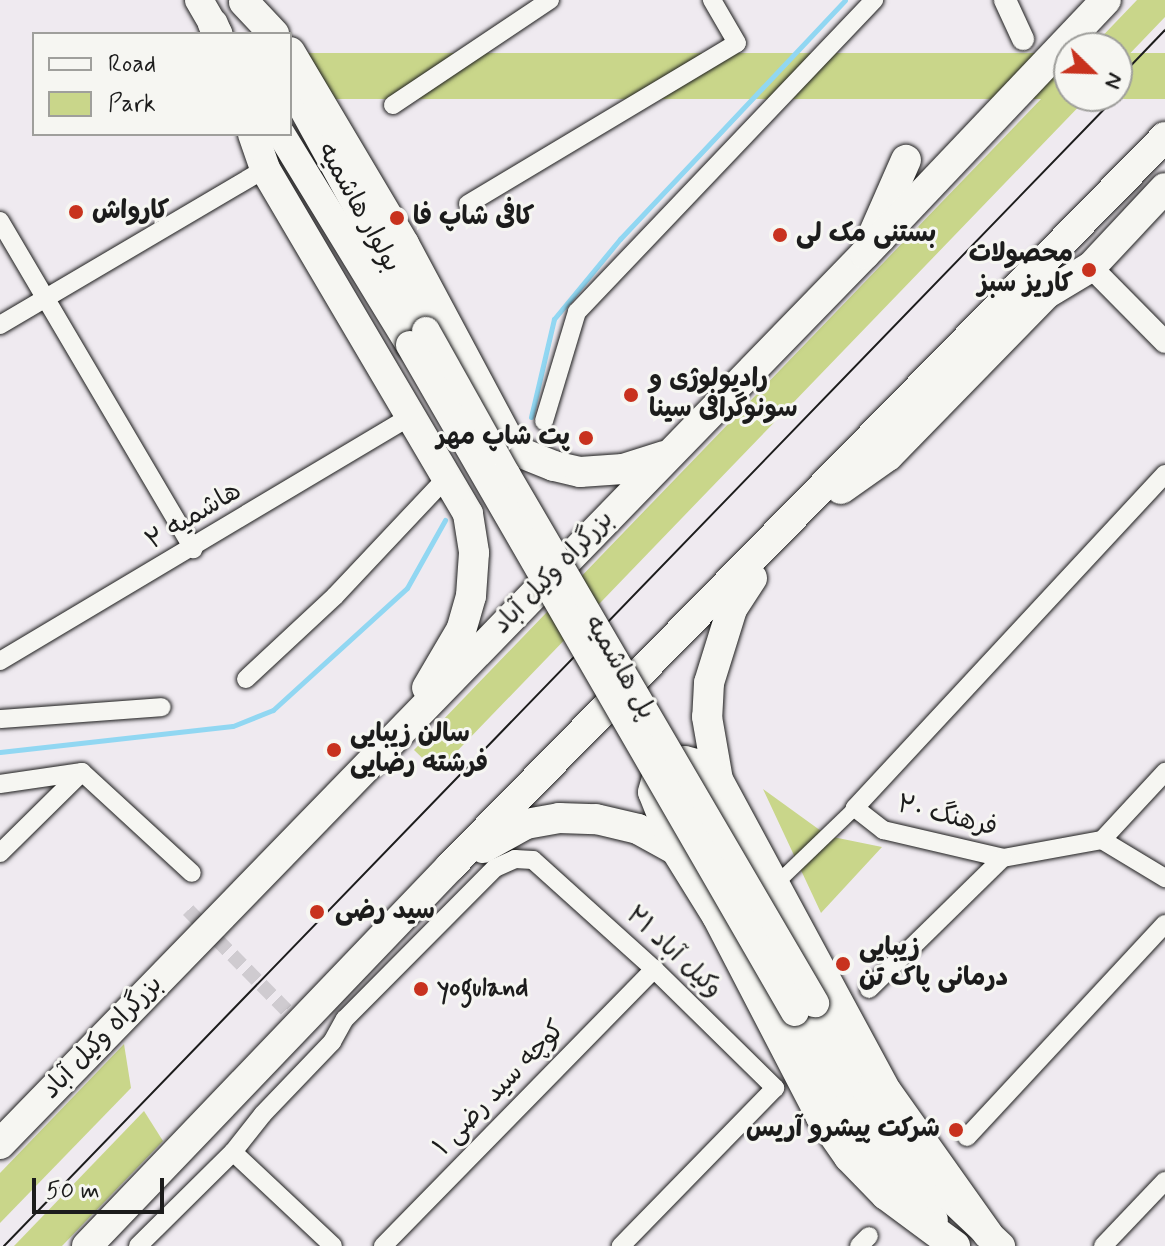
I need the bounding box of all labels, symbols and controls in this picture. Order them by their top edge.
legend [32,32,292,136]
north arrow [1053,32,1133,112]
text: Road [108,49,156,80]
text: N [1098,68,1129,93]
text: Park [108,89,156,120]
street label: بولوار هاشمیه [310,138,406,278]
place label: کارواش [92,196,169,228]
place label: کافی شاپ فا [413,202,534,234]
marker: کارواش [67,203,85,221]
marker: کافی شاپ فا [388,209,406,227]
place label: بستنی مک لی [796,219,936,251]
marker: بستنی مک لی [771,226,789,244]
place label: محصولات کاریز سبز [969,239,1073,300]
marker: محصولات کاریز سبز [1080,261,1098,279]
place label: رادیولوژی و سونوگرافی سینا [649,364,798,426]
marker: رادیولوژی و سونوگرافی سینا [620,384,642,406]
place label: پت شاپ مهر [437,422,570,454]
marker: پت شاپ مهر [577,429,595,447]
street label: هاشمیه ۲ [141,476,247,558]
street label: بزرگراه وکیل آباد [487,505,621,641]
street label: پل هاشمیه [577,611,661,725]
place label: سالن زیبایی فرشته رضایی [350,719,488,780]
marker: سالن زیبایی فرشته رضایی [325,741,343,759]
street label: فرهنگ ۲۰ [894,790,1000,844]
place label: سید رضی [335,896,435,928]
marker: سید رضی [306,901,328,923]
street label: ۲۱ وکیل آباد [618,901,728,1005]
place label: زیبایی درمانی پاک تن [859,933,1008,994]
marker: زیبایی درمانی پاک تن [834,955,852,973]
street label: بزرگراه وکیل آباد [36,970,170,1106]
place label: yoguland [437,973,528,1005]
marker: yoguland [412,980,430,998]
street label: کوچه سید رضی ۱ [428,1015,572,1163]
place label: شرکت پیشرو آریس [746,1114,940,1146]
marker: شرکت پیشرو آریس [947,1121,965,1139]
scale bar [36,1162,168,1212]
text: 50 m [46,1176,100,1207]

